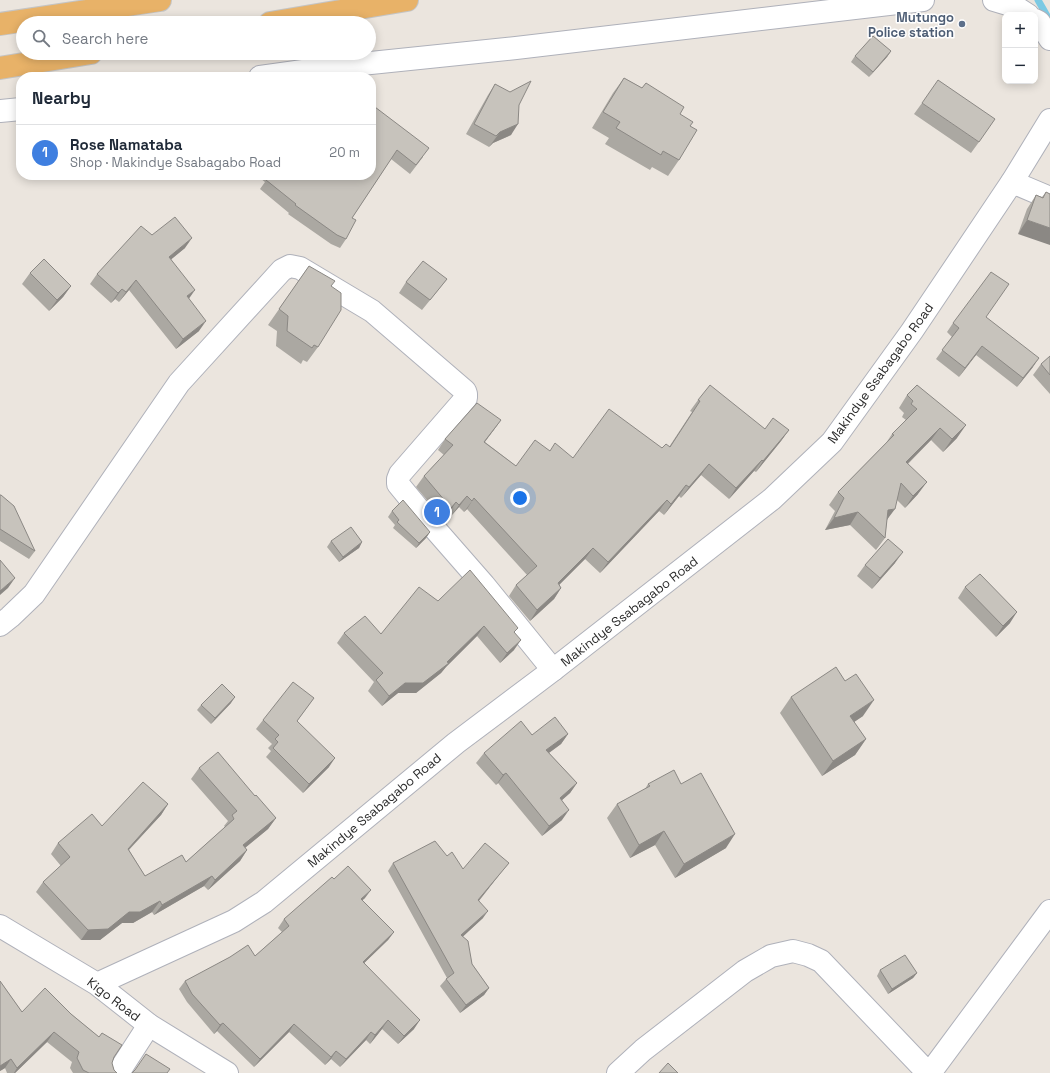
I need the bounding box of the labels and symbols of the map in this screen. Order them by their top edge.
place label: Mutungo Police station [868,9,954,41]
marker: Mutungo Police station [957,19,967,29]
street label: Makindye Ssabagabo Road [824,300,937,447]
your location [510,488,530,508]
pin: 1 [424,497,450,527]
street label: Makindye Ssabagabo Road [557,552,701,670]
street label: Makindye Ssabagabo Road [304,749,445,871]
street label: Kigo Road [84,974,144,1025]

